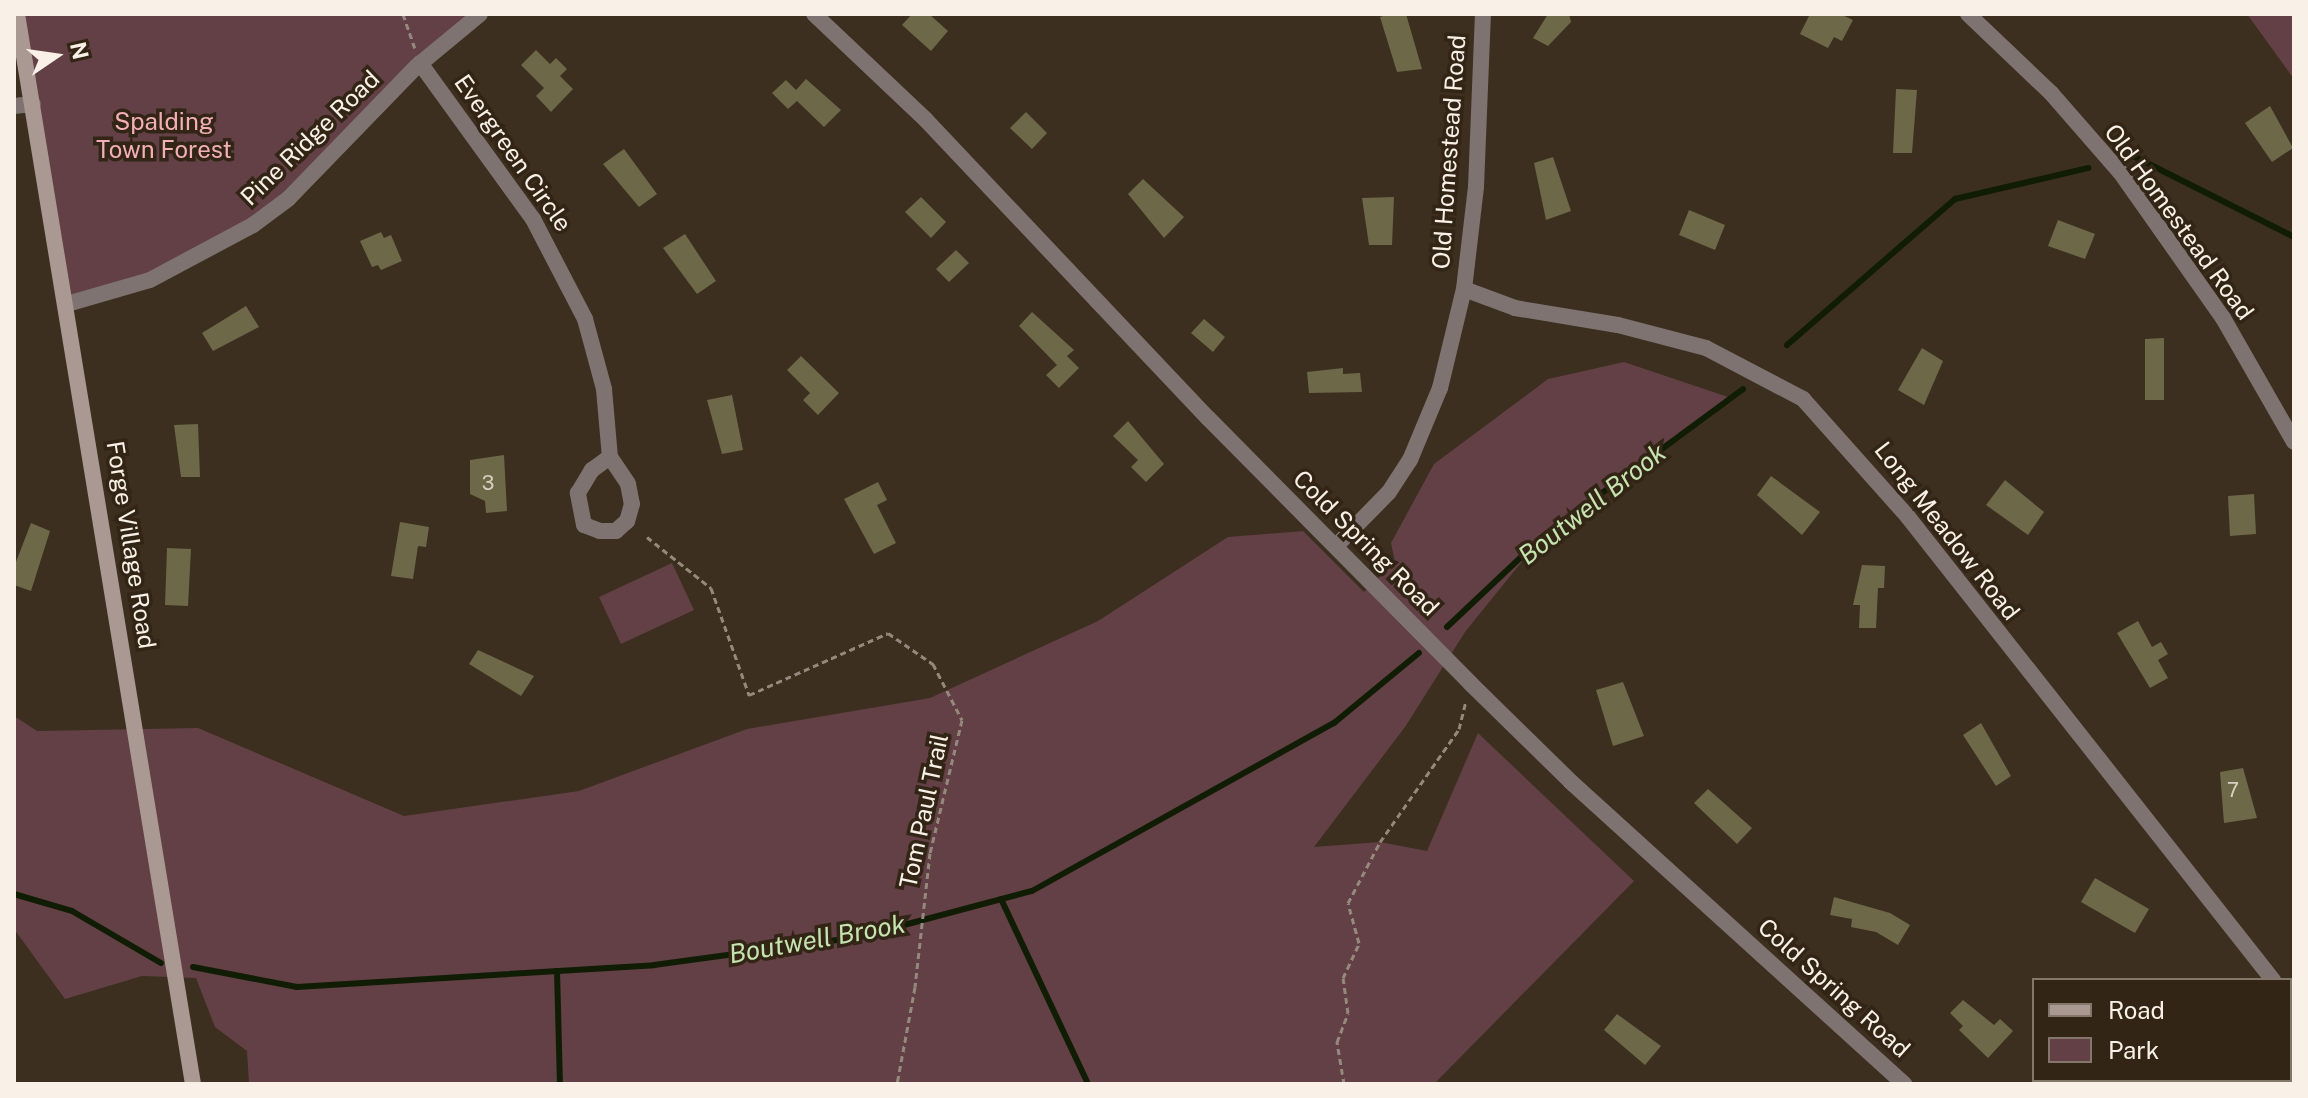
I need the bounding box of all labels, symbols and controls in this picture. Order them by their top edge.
north arrow [16,16,96,96]
street label: Old Homestead Road [1426,34,1472,270]
text: N [65,39,94,62]
street label: Pine Ridge Road [235,65,385,211]
street label: Evergreen Circle [448,69,578,237]
park label: Spalding Town Forest [96,108,232,164]
street label: Old Homestead Road [2098,119,2260,325]
street label: Long Meadow Road [1868,436,2026,626]
water label: Boutwell Brook [1512,437,1672,571]
street label: Forge Village Road [100,439,162,651]
street label: Cold Spring Road [1287,464,1445,622]
house number: 3 [482,471,494,495]
street label: Tom Paul Trail [894,731,954,891]
house number: 7 [2227,778,2239,802]
water label: Boutwell Brook [726,908,908,970]
street label: Cold Spring Road [1752,912,1916,1064]
legend [2032,978,2292,1082]
text: Road [2108,996,2165,1024]
text: Park [2108,1036,2159,1064]

